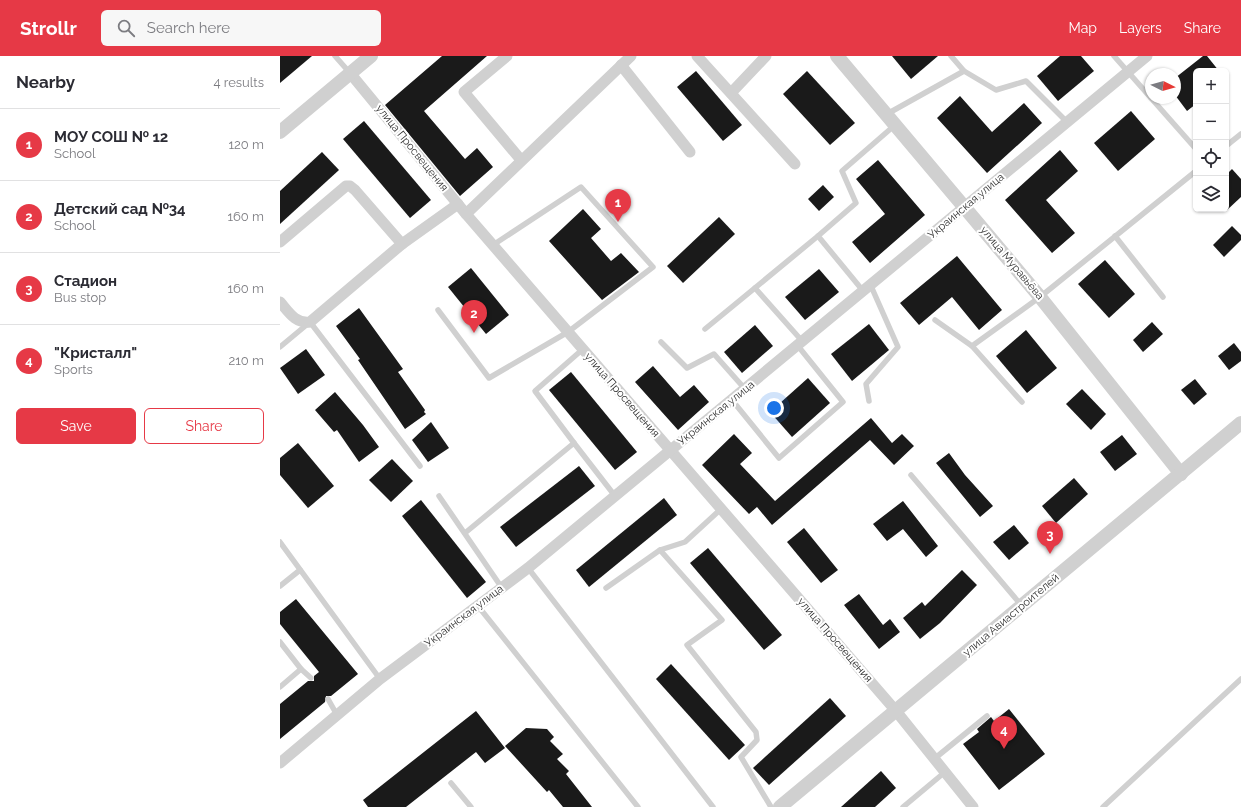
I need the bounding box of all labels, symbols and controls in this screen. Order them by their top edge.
search box [101,10,381,46]
text: Strollr [20,17,77,39]
icon: search [115,17,137,39]
text: Search here [147,19,230,37]
text: Map [1069,20,1097,36]
text: Layers [1119,20,1162,36]
text: Share [1184,20,1221,36]
north arrow [1145,68,1181,104]
map controls [1193,68,1229,212]
button: + [1193,68,1229,104]
text: Nearby [16,72,75,92]
text: 4 results [213,75,264,90]
street label: улица Просвещения [373,102,451,194]
button: − [1193,104,1229,140]
text: МОУ СОШ № 12 [54,128,168,146]
text: 1 [26,137,32,152]
text: 120 m [228,137,264,152]
button: locate [1193,140,1229,176]
text: School [54,146,96,161]
street label: Украинская улица [925,170,1007,242]
button: layers [1193,176,1229,212]
pin: 1 [605,189,631,222]
text: Детский сад №34 [54,200,186,218]
text: 2 [25,209,33,224]
text: 160 m [227,209,264,224]
text: School [54,218,96,233]
street label: улица Муравьёва [977,224,1047,302]
text: Стадион [54,272,117,290]
text: 3 [25,281,33,296]
text: 160 m [227,281,264,296]
text: Bus stop [54,290,106,305]
pin: 2 [461,300,487,333]
text: "Кристалл" [54,344,137,362]
street label: улица Просвещения [582,350,662,440]
text: 4 [25,353,33,368]
text: 210 m [228,353,264,368]
text: Sports [54,362,93,377]
street label: Украинская улица [675,378,757,448]
your location [764,398,784,418]
button: Save [16,408,136,444]
button: Share [144,408,264,444]
pin: 3 [1037,521,1063,554]
street label: улица Авиастроителей [960,571,1062,659]
street label: Украинская улица [422,582,506,650]
street label: улица Просвещения [795,595,875,685]
pin: 4 [991,716,1017,749]

